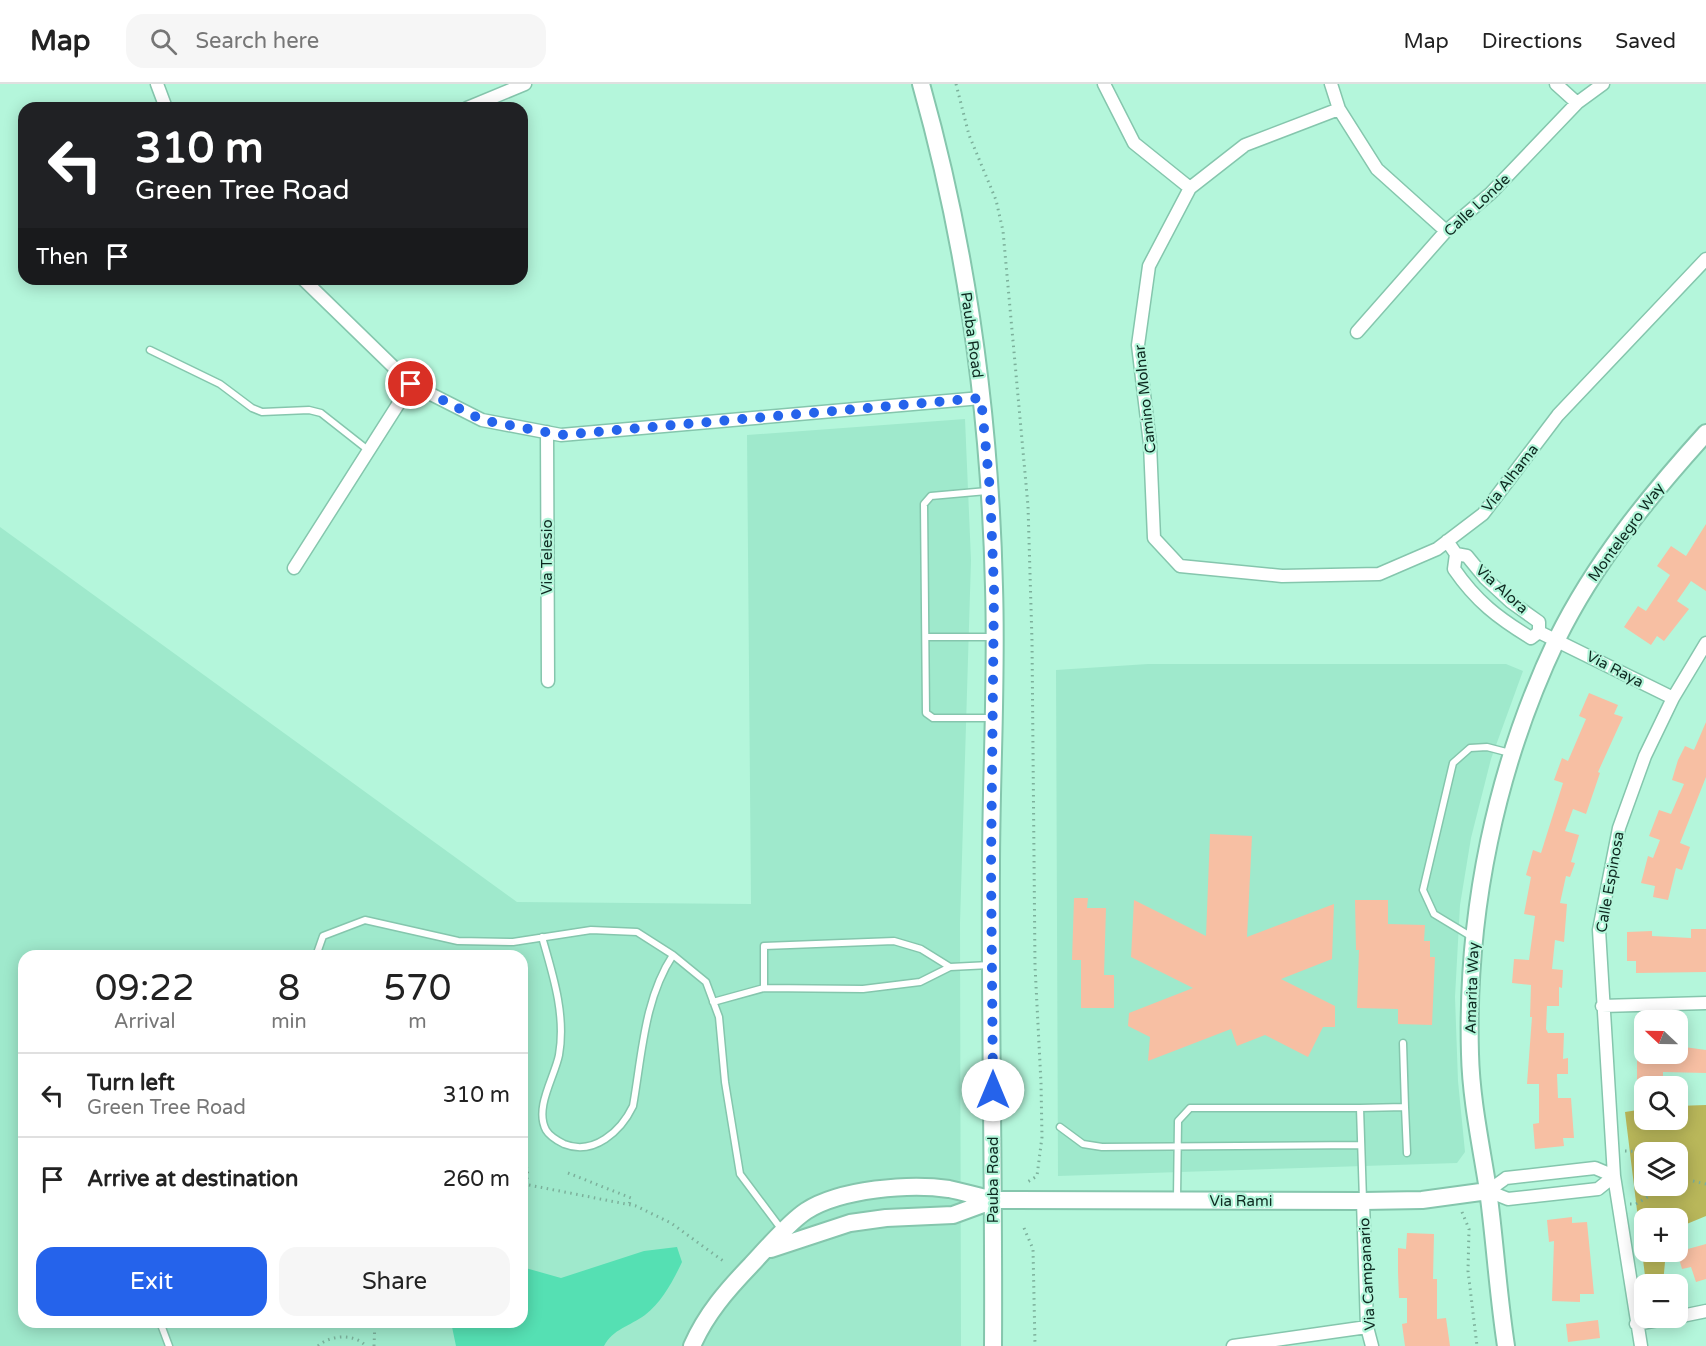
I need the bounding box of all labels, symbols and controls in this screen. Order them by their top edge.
search box [126,14,546,68]
text: Map [30,24,90,58]
icon: search [147,25,180,58]
text: Search here [195,28,319,54]
text: Map [1403,29,1449,54]
text: Directions [1482,29,1582,54]
text: Saved [1615,29,1676,54]
text: 310 m [135,123,264,174]
icon: left [36,126,114,204]
street label: Calle Londe [1440,170,1514,240]
text: Green Tree Road [135,174,350,207]
icon: arrive [101,240,134,273]
text: Then [36,244,89,270]
street label: Pauba Road [957,291,987,379]
street label: Camino Molnar [1130,344,1160,454]
pin [385,358,436,409]
icon: arrive [394,367,427,400]
street label: Via Alhama [1478,441,1542,515]
street label: Montelegro Way [1584,479,1668,585]
street label: Via Telesio [538,519,556,595]
street label: Via Alora [1472,561,1532,617]
street label: Via Raya [1583,647,1647,691]
street label: Calle Espinosa [1592,830,1628,934]
street label: Amarita Way [1461,942,1483,1034]
text: 09:22 [95,967,195,1010]
text: 8 [278,967,300,1010]
text: 570 [383,967,451,1010]
text: Arrival [114,1010,176,1034]
text: min [271,1010,307,1034]
text: m [408,1010,427,1034]
north arrow [1634,1010,1688,1064]
map controls [1634,1010,1688,1328]
position arrow [961,1058,1025,1122]
text: Turn left [87,1070,175,1096]
button: search [1634,1076,1688,1130]
icon: left [36,1079,69,1112]
text: 310 m [443,1082,510,1108]
text: Green Tree Road [87,1096,246,1120]
street label: Pauba Road [984,1137,1002,1223]
button: layers [1634,1142,1688,1196]
icon: arrive [36,1163,69,1196]
text: Arrive at destination [87,1166,298,1192]
text: 260 m [443,1166,510,1192]
street label: Via Rami [1210,1192,1272,1210]
button: + [1634,1208,1688,1262]
street label: Via Campanario [1355,1217,1379,1331]
button: Exit [36,1247,267,1316]
button: Share [279,1247,510,1316]
button: − [1634,1274,1688,1328]

